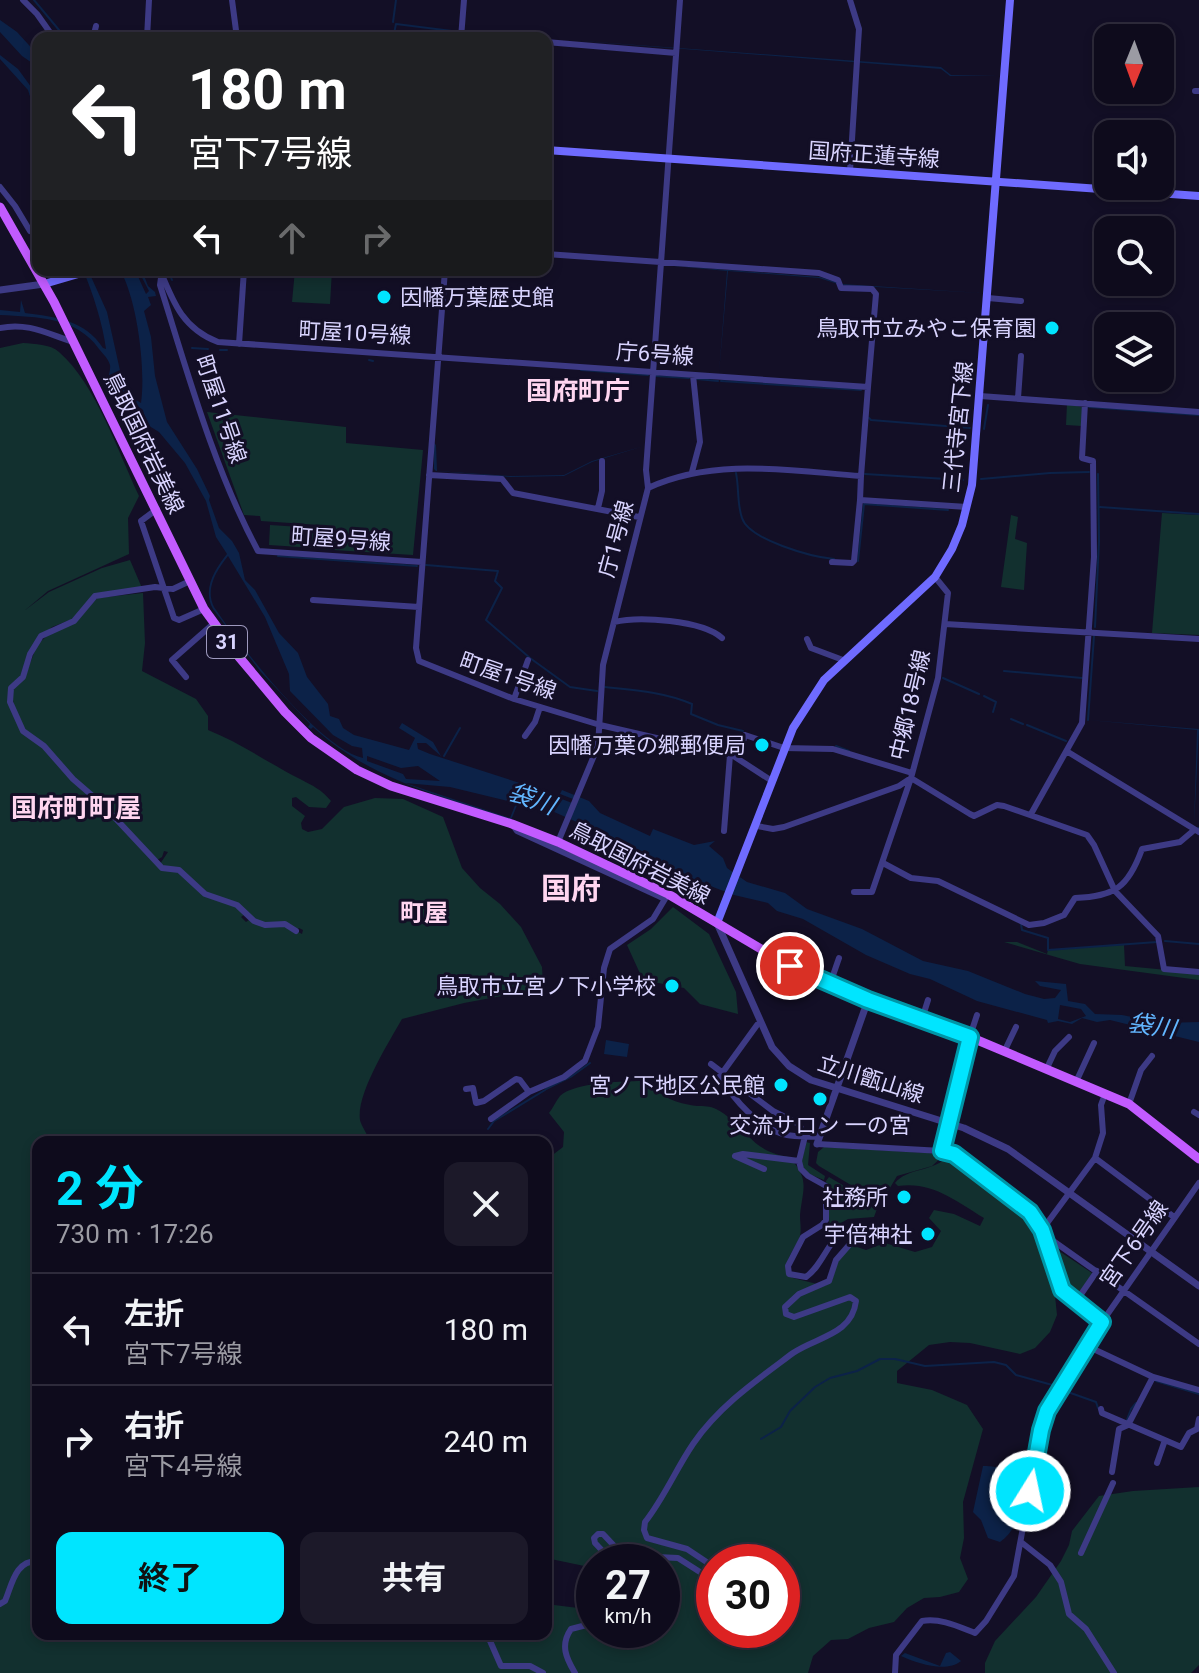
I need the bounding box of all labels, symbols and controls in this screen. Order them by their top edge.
north arrow [1094,24,1174,104]
map controls [1094,24,1174,392]
text: 180 m [188,57,347,123]
icon: left [56,64,160,168]
button: sound [1094,120,1174,200]
text: 宮下7号線 [188,133,352,175]
street label: 国府正蓮寺線 [807,138,941,172]
icon: left [186,216,230,260]
icon: ahead [270,216,314,260]
icon: right [354,216,398,260]
button: search [1094,216,1174,296]
place label: 因幡万葉歴史館 [400,285,554,310]
marker: 因幡万葉歴史館 [375,288,393,306]
button: layers [1094,312,1174,392]
place label: 鳥取市立みやこ保育園 [816,316,1036,341]
street label: 町屋10号線 [298,318,412,348]
marker: 鳥取市立みやこ保育園 [1043,319,1061,337]
street label: 庁6号線 [615,339,695,369]
street label: 町屋11号線 [191,352,251,466]
street label: 三代寺宮下線 [939,360,977,494]
street label: 鳥取国府岩美線 [99,368,189,518]
district label: 国府町庁 [526,376,630,406]
street label: 庁1号線 [594,498,638,580]
street label: 町屋9号線 [290,523,392,555]
road number: 31 [207,626,247,658]
street label: 中郷18号線 [885,647,935,763]
street label: 町屋1号線 [456,648,560,704]
place label: 因幡万葉の郷郵便局 [548,733,746,758]
marker: 因幡万葉の郷郵便局 [753,736,771,754]
water label: 袋川 [505,778,562,821]
district label: 国府町町屋 [11,793,141,823]
street label: 鳥取国府岩美線 [565,816,715,910]
district label: 国府 [541,870,601,906]
district label: 町屋 [400,899,448,927]
pin [756,932,824,1000]
icon: arrive [768,944,812,988]
place label: 鳥取市立宮ノ下小学校 [436,974,656,999]
marker: 鳥取市立宮ノ下小学校 [663,977,681,995]
water label: 袋川 [1126,1008,1181,1044]
street label: 立川甑山線 [815,1050,927,1108]
place label: 宮ノ下地区公民館 [589,1073,765,1098]
marker: 宮ノ下地区公民館 [772,1076,790,1094]
marker: 交流サロン 一の宮 [811,1090,829,1108]
place label: 交流サロン 一の宮 [729,1113,911,1138]
text: 2 分 [56,1160,143,1217]
button: close [444,1162,528,1246]
place label: 社務所 [822,1185,888,1210]
marker: 社務所 [895,1188,913,1206]
street label: 宮下6号線 [1095,1196,1173,1292]
text: 730 m · 17:26 [56,1219,214,1249]
place label: 宇倍神社 [824,1222,912,1247]
marker: 宇倍神社 [919,1225,937,1243]
text: 左折 [124,1296,184,1331]
icon: left [56,1307,100,1351]
text: 180 m [444,1312,528,1347]
text: 宮下7号線 [124,1339,243,1369]
text: 右折 [124,1408,184,1443]
icon: right [56,1419,100,1463]
text: 240 m [444,1424,528,1459]
position arrow [988,1449,1072,1533]
text: 宮下4号線 [124,1451,243,1481]
button: 終了 [56,1532,284,1624]
button: 共有 [300,1532,528,1624]
speed limit sign: 30 [696,1544,800,1648]
text: 27 [605,1562,651,1609]
text: km/h [605,1604,651,1628]

